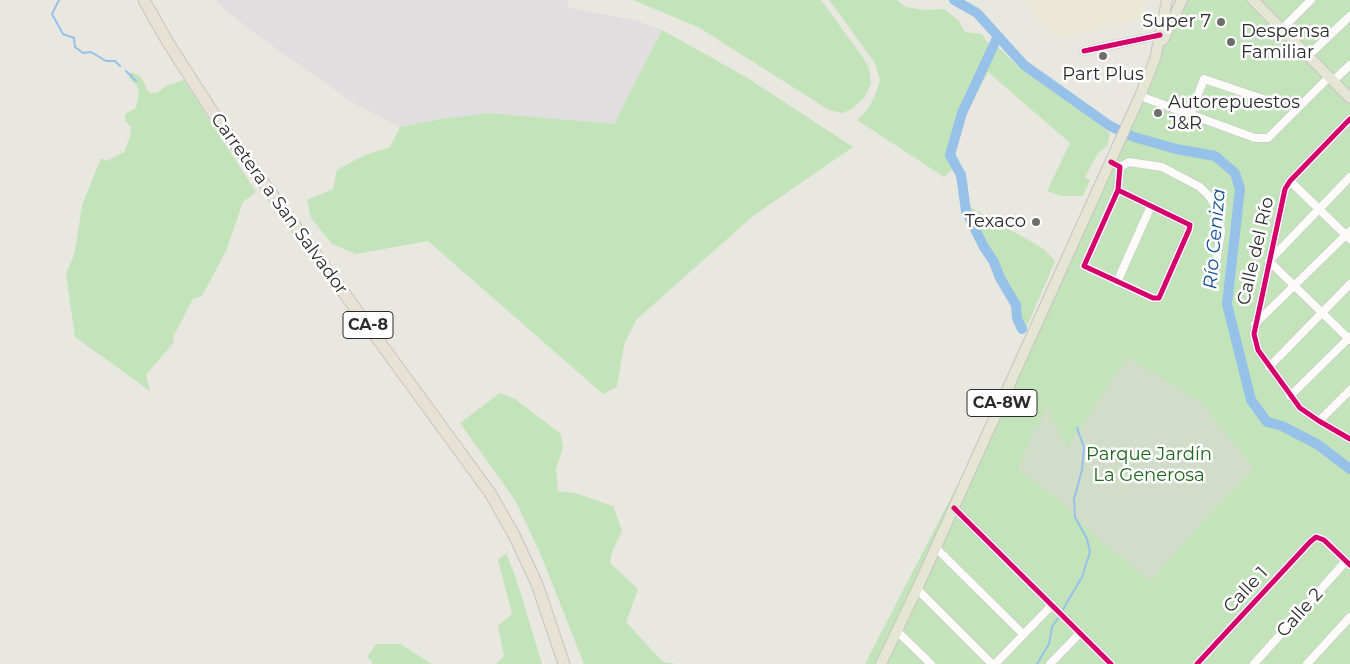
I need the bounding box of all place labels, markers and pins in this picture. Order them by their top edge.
place label: Super 7 [1142,11,1211,33]
marker: Super 7 [1215,16,1227,28]
place label: Despensa Familiar [1241,21,1330,64]
marker: Despensa Familiar [1225,36,1237,48]
marker: Part Plus [1097,50,1109,62]
place label: Part Plus [1062,64,1144,86]
place label: Autorepuestos J&R [1168,92,1300,134]
marker: Autorepuestos J&R [1152,107,1164,119]
place label: Texaco [965,211,1026,233]
marker: Texaco [1030,216,1042,228]

